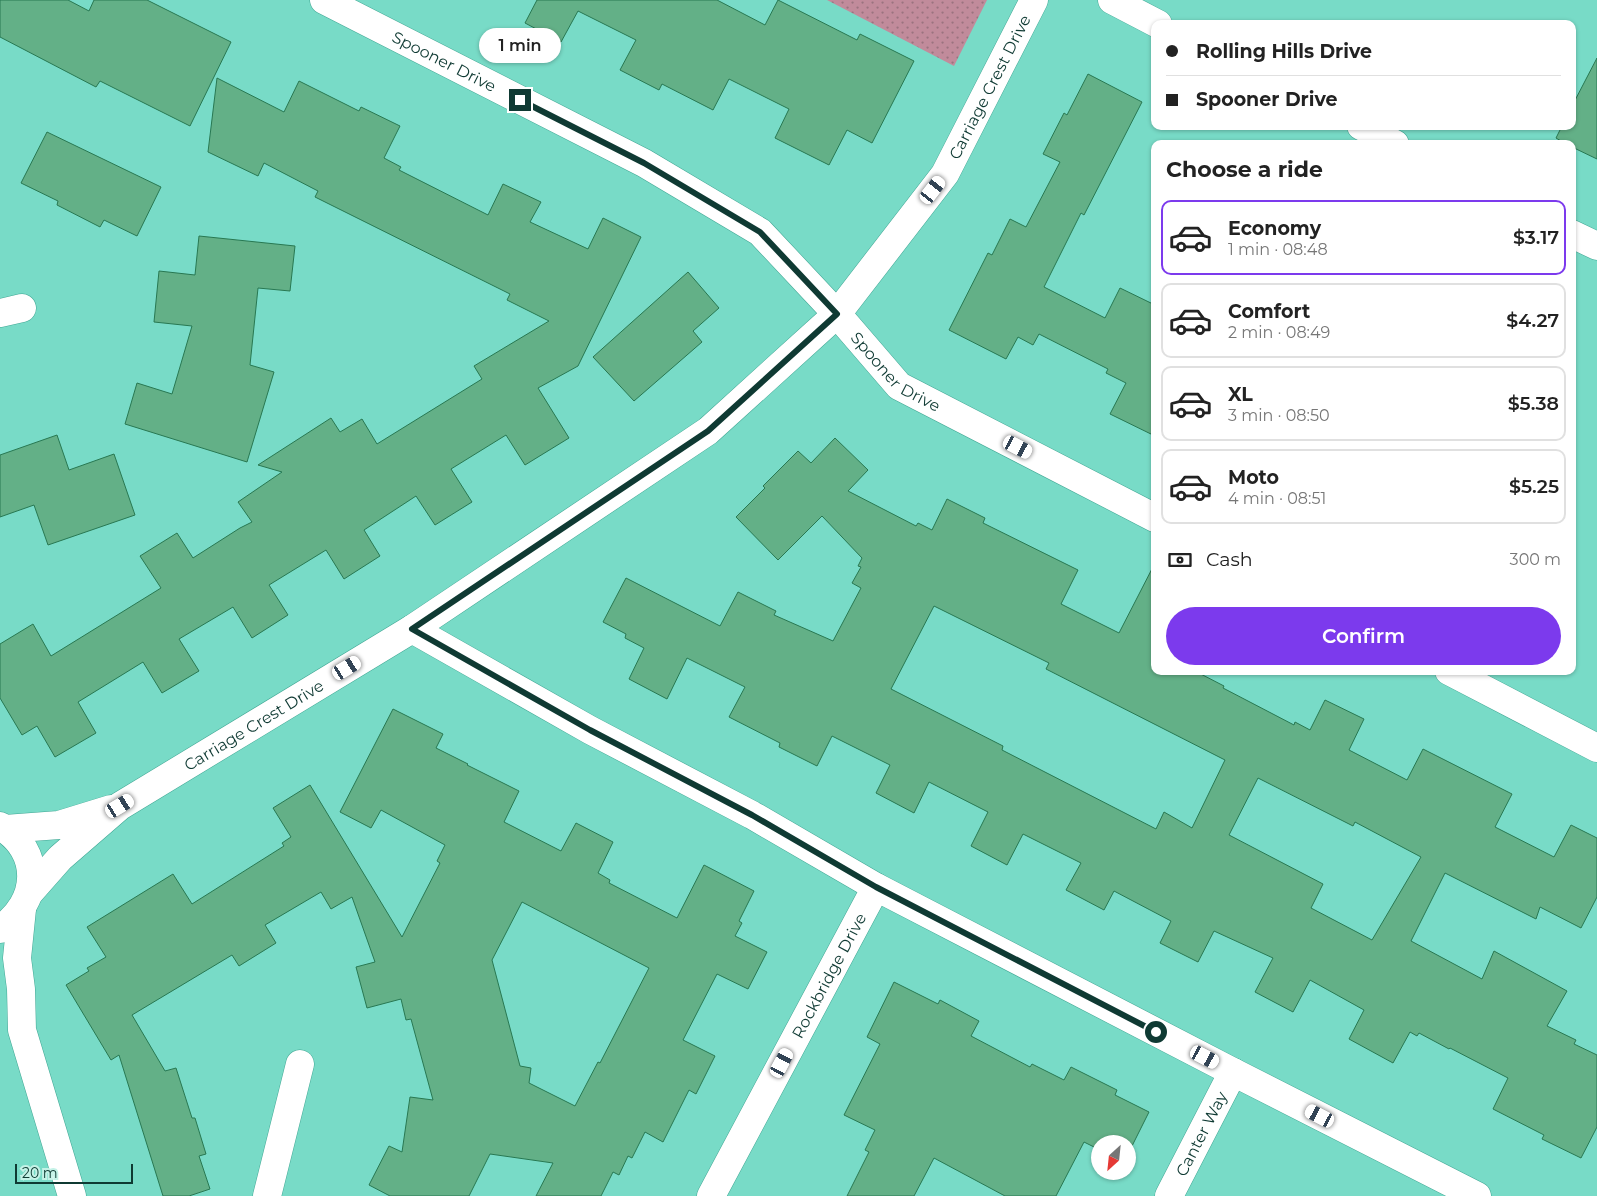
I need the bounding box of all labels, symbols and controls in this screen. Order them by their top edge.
street label: Carriage Crest Drive [945,12,1035,163]
street label: Spooner Drive [389,27,499,96]
callout: 1 min [479,28,561,62]
text: 1 min [499,36,541,55]
text: Rolling Hills Drive [1196,40,1372,63]
text: Spooner Drive [1196,88,1337,111]
route end [509,89,531,111]
text: Choose a ride [1166,156,1323,183]
car [917,174,948,206]
icon: car [1168,215,1213,260]
text: Economy [1228,217,1321,240]
text: $3.17 [1513,226,1559,249]
text: 1 min · 08:48 [1228,240,1328,259]
icon: car [1168,298,1213,343]
text: Comfort [1228,300,1310,323]
text: $4.27 [1506,309,1559,332]
text: 2 min · 08:49 [1228,323,1330,342]
street label: Spooner Drive [847,328,943,416]
icon: car [1168,381,1213,426]
text: XL [1228,383,1253,406]
text: $5.38 [1508,392,1559,415]
text: 3 min · 08:50 [1228,406,1330,425]
car [1001,434,1034,460]
icon: car [1168,464,1213,509]
text: Moto [1228,466,1279,489]
text: $5.25 [1509,475,1559,498]
text: 4 min · 08:51 [1228,489,1326,508]
icon: cash [1166,546,1194,574]
text: Cash [1206,548,1253,571]
text: 300 m [1510,550,1561,569]
button: Confirm [1166,607,1561,665]
car [330,654,363,682]
street label: Carriage Crest Drive [181,676,327,775]
car [103,792,136,820]
street label: Rockbridge Drive [788,910,870,1042]
route start [1145,1021,1167,1043]
car [1188,1043,1221,1071]
car [768,1046,795,1080]
street label: Canter Way [1172,1088,1231,1180]
car [1303,1103,1336,1129]
north arrow [1091,1135,1136,1180]
map controls [1091,1135,1136,1180]
scale bar [15,1161,132,1184]
text: 20 m [22,1164,58,1182]

